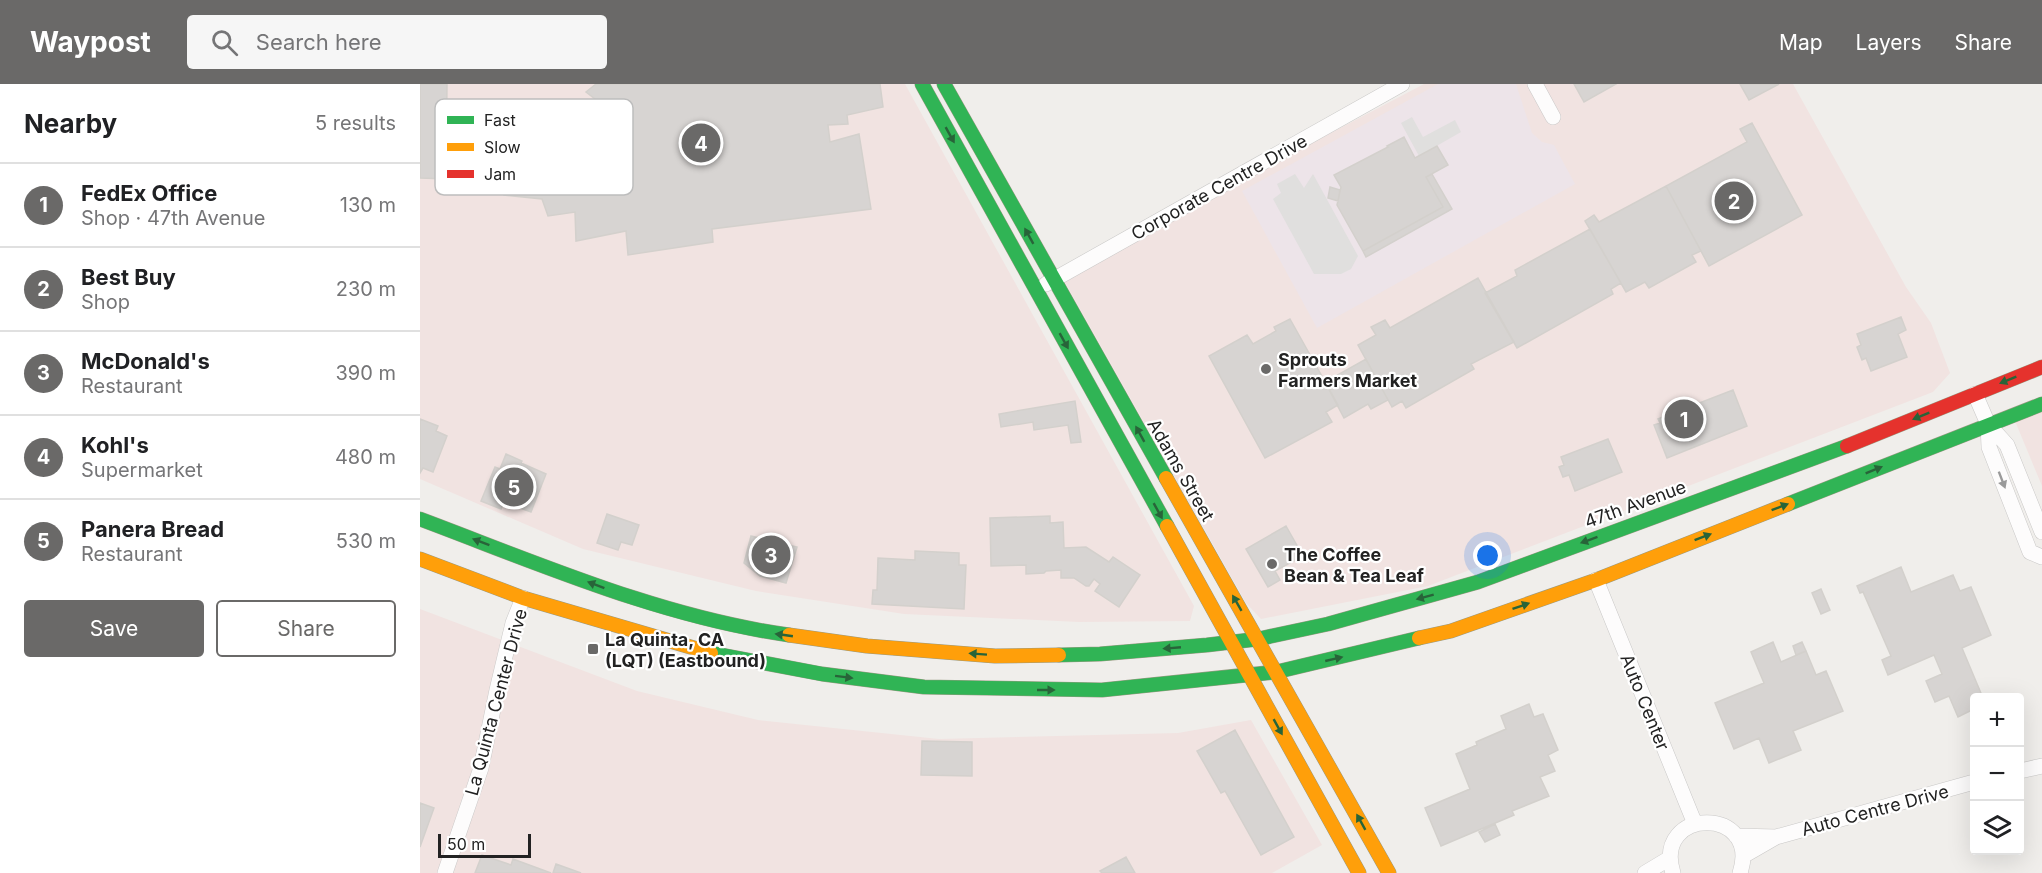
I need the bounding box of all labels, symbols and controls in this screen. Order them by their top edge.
search box [187,15,607,69]
text: Waypost [30,25,151,59]
icon: search [208,26,241,59]
text: Search here [256,29,382,55]
text: Map [1779,30,1823,55]
text: Layers [1856,30,1922,55]
text: Share [1955,30,2012,55]
legend [435,99,633,195]
text: Nearby [24,108,117,139]
text: Fast [484,110,516,130]
text: 5 results [315,111,396,135]
pin: 4 [682,120,720,166]
one-way arrow [945,127,955,144]
street label: Corporate Centre Drive [1127,130,1311,244]
text: Slow [484,137,521,157]
text: Jam [484,164,516,184]
pin: 2 [1714,178,1754,224]
text: FedEx Office [81,180,217,206]
text: 1 [39,193,48,217]
text: 130 m [340,193,396,217]
text: Shop · 47th Avenue [81,206,265,230]
one-way arrow [1024,228,1034,245]
text: Best Buy [81,264,176,290]
text: 2 [37,277,50,301]
text: 230 m [336,277,396,301]
text: Shop [81,290,130,314]
one-way arrow [1059,332,1069,349]
text: McDonald's [81,348,210,374]
place label: Sprouts Farmers Market [1278,349,1418,391]
text: 3 [37,361,50,385]
text: 390 m [335,361,396,385]
marker: Sprouts Farmers Market [1259,362,1273,376]
text: Restaurant [81,374,183,398]
one-way arrow [1999,375,2017,385]
pin: 1 [1664,396,1704,442]
one-way arrow [1911,411,1929,421]
street label: Adams Street [1143,415,1219,525]
one-way arrow [1134,426,1145,442]
text: Kohl's [81,432,149,458]
text: 4 [37,445,50,469]
text: 480 m [335,445,396,469]
text: Supermarket [81,458,203,482]
pin: 5 [494,464,533,510]
one-way arrow [1865,465,1883,475]
one-way arrow [1997,471,2007,489]
street label: 47th Avenue [1581,476,1689,532]
one-way arrow [1771,502,1789,511]
one-way arrow [1153,503,1163,520]
text: Panera Bread [81,516,224,542]
text: 5 [37,529,50,553]
text: 530 m [336,529,396,553]
pin: 3 [752,532,790,578]
one-way arrow [1694,532,1712,541]
one-way arrow [1580,535,1598,545]
one-way arrow [472,536,490,546]
your location [1473,541,1502,570]
text: Restaurant [81,542,183,566]
place label: The Coffee Bean & Tea Leaf [1284,544,1424,586]
marker: The Coffee Bean & Tea Leaf [1265,557,1279,571]
one-way arrow [586,580,604,590]
one-way arrow [1416,593,1434,602]
one-way arrow [1232,594,1242,611]
button: Save [24,600,204,657]
button: Share [216,600,396,657]
one-way arrow [1512,601,1530,611]
street label: La Quinta Center Drive [461,606,531,798]
place label: La Quinta, CA (LQT) (Eastbound) [605,629,766,671]
one-way arrow [774,630,793,639]
marker: La Quinta, CA (LQT) (Eastbound) [586,642,600,656]
one-way arrow [1163,643,1182,653]
one-way arrow [968,650,987,659]
street label: Auto Center [1616,651,1674,753]
one-way arrow [1324,654,1343,664]
one-way arrow [835,672,854,682]
one-way arrow [1036,685,1055,695]
map controls [1970,693,2024,855]
button: + [1970,693,2024,747]
one-way arrow [1273,718,1283,735]
button: − [1970,747,2024,801]
street label: Auto Centre Drive [1799,780,1951,840]
button: layers [1970,801,2024,855]
one-way arrow [1355,814,1366,830]
scale bar [438,831,531,858]
text: 50 m [447,834,485,854]

